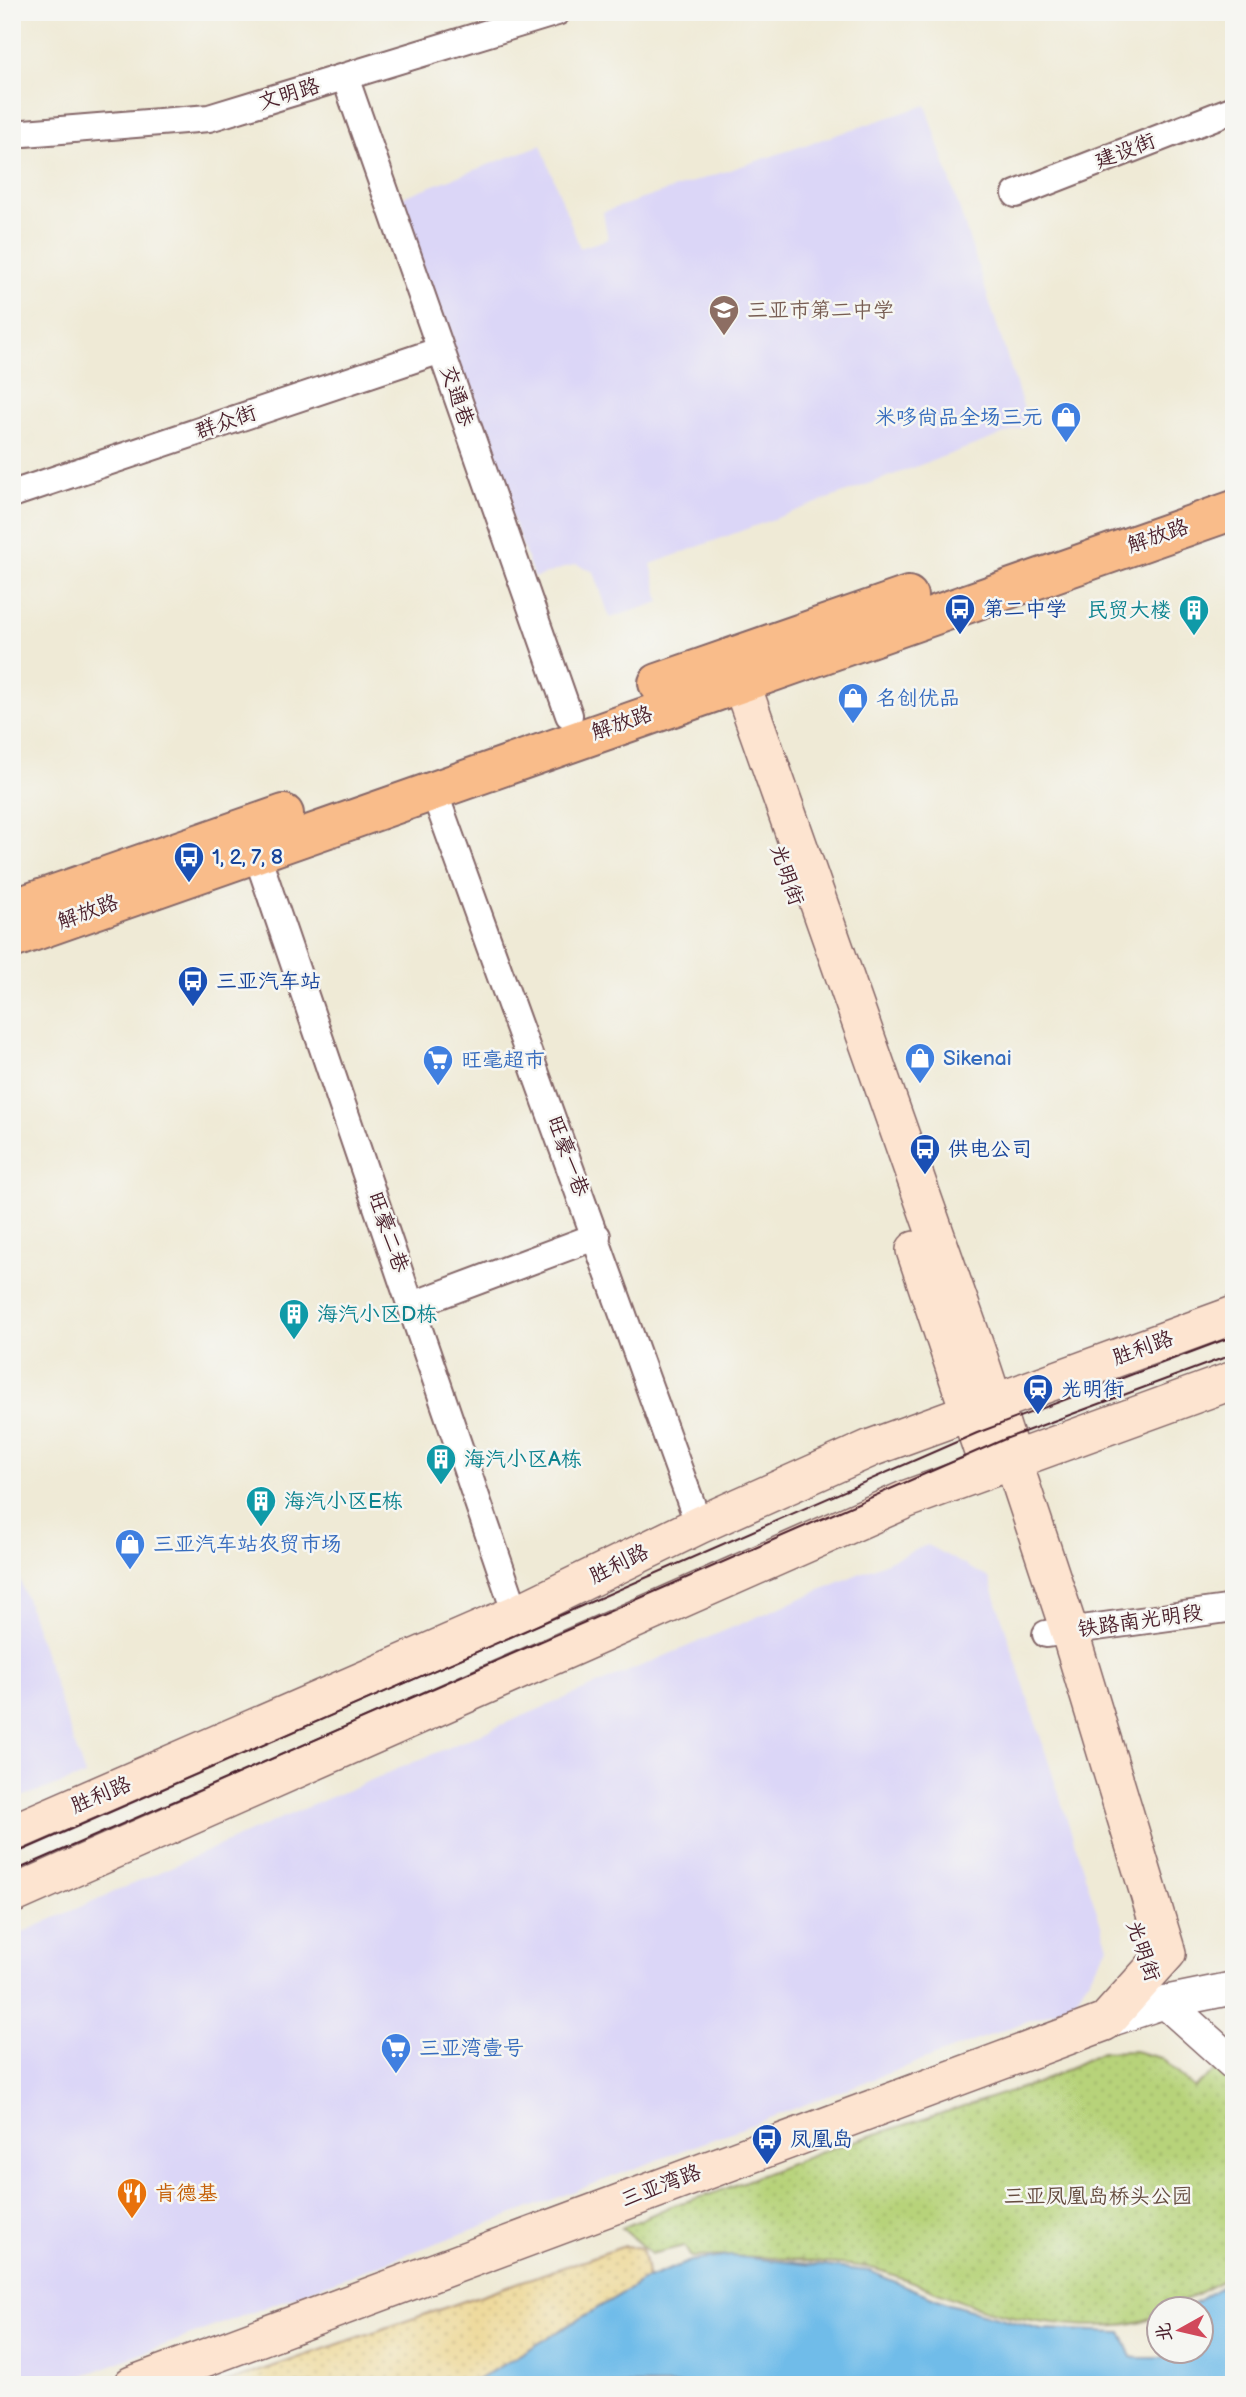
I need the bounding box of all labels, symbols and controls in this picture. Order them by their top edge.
street label: 文明路 [255,73,323,115]
street label: 建设街 [1091,128,1159,174]
school or university icon: 三亚市第二中学 [707,293,741,337]
place label: 三亚市第二中学 [747,298,894,323]
street label: 交通巷 [435,362,479,430]
street label: 群众街 [192,400,260,444]
shop icon: 米哆尚品全场三元 [1049,400,1083,444]
place label: 米哆尚品全场三元 [875,405,1043,430]
street label: 解放路 [1124,514,1192,558]
bus stop icon: 第二中学 [943,592,977,636]
building icon: 民贸大楼 [1177,593,1211,637]
place label: 第二中学 [983,597,1067,622]
place label: 民贸大楼 [1087,598,1171,623]
shop icon: 名创优品 [836,681,870,725]
place label: 名创优品 [876,686,960,711]
street label: 解放路 [588,701,656,745]
bus stop icon: 1, 2, 7, 8 [172,840,206,884]
street label: 光明街 [765,841,809,909]
place label: 1, 2, 7, 8 [212,845,283,870]
street label: 解放路 [54,889,122,935]
bus stop icon: 三亚汽车站 [176,964,210,1008]
place label: 三亚汽车站 [216,969,321,994]
shop icon: Sikenai [903,1041,937,1085]
supermarket icon: 旺毫超市 [421,1043,455,1087]
place label: Sikenai [943,1046,1012,1071]
place label: 旺毫超市 [461,1048,545,1073]
street label: 旺豪一巷 [542,1112,594,1200]
bus stop icon: 供电公司 [908,1132,942,1176]
place label: 供电公司 [948,1137,1032,1162]
street label: 旺豪二巷 [363,1188,413,1276]
building icon: 海汽小区D栋 [277,1297,311,1341]
place label: 海汽小区D栋 [317,1302,437,1327]
street label: 胜利路 [1109,1325,1177,1371]
station icon: 光明街 [1021,1372,1055,1416]
place label: 光明街 [1061,1377,1124,1402]
building icon: 海汽小区A栋 [424,1442,458,1486]
place label: 海汽小区A栋 [464,1447,582,1472]
building icon: 海汽小区E栋 [244,1484,278,1528]
place label: 海汽小区E栋 [284,1489,403,1514]
shop icon: 三亚汽车站农贸市场 [113,1527,147,1571]
place label: 三亚汽车站农贸市场 [153,1532,342,1557]
street label: 胜利路 [585,1539,653,1589]
street label: 铁路南光明段 [1076,1600,1204,1642]
street label: 胜利路 [67,1771,135,1819]
street label: 光明街 [1121,1917,1165,1985]
supermarket icon: 三亚湾壹号 [379,2031,413,2075]
place label: 三亚湾壹号 [419,2036,524,2061]
bus stop icon: 凤凰岛 [750,2122,784,2166]
place label: 凤凰岛 [790,2127,853,2152]
street label: 三亚湾路 [617,2159,705,2213]
restaurant icon: 肯德基 [115,2176,149,2220]
place label: 肯德基 [155,2181,218,2206]
park label: 三亚凤凰岛桥头公园 [1004,2184,1193,2209]
north arrow [1144,2296,1214,2366]
text: 北 [1152,2321,1177,2343]

